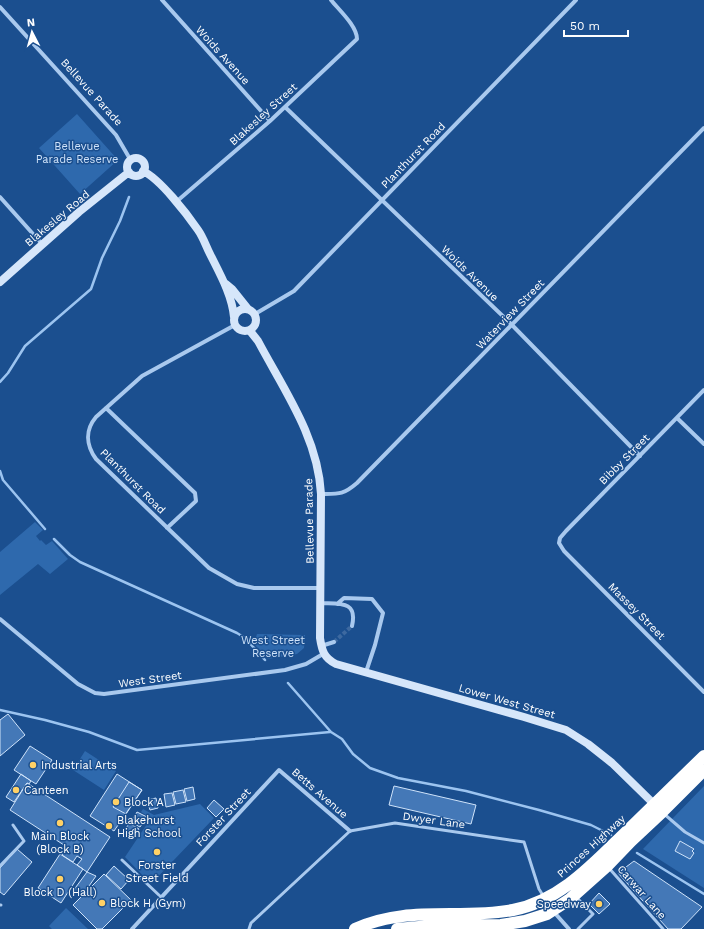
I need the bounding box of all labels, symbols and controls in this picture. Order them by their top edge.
north arrow [12,12,52,52]
scale bar [564,12,628,38]
text: N [26,16,36,29]
text: 50 m [570,19,600,33]
street label: Woids Avenue [193,23,252,87]
street label: Bellevue Parade [58,56,125,129]
street label: Blakesley Street [227,80,300,148]
street label: Planthurst Road [379,120,448,191]
park label: Bellevue Parade Reserve [36,140,118,166]
street label: Blakesley Road [22,188,92,249]
street label: Woids Avenue [438,243,501,304]
street label: Waterview Street [474,276,547,352]
street label: Bibby Street [596,431,653,487]
street label: Planthurst Road [97,446,168,517]
street label: Bellevue Parade [302,478,317,564]
street label: Massey Street [605,580,668,643]
park label: West Street Reserve [241,634,305,660]
street label: West Street [118,669,183,690]
street label: Lower West Street [457,681,557,722]
place label: Industrial Arts [41,759,117,772]
marker: Industrial Arts [28,760,38,770]
street label: Betts Avenue [289,766,350,821]
place label: Canteen [24,784,69,797]
marker: Canteen [11,785,21,795]
street label: Forster Street [193,785,254,849]
place label: Block A [124,796,164,809]
marker: Block A [111,797,121,807]
street label: Dwyer Lane [402,810,466,831]
street label: Princes Highway [555,812,628,880]
place label: Blakehurst High School [117,814,182,840]
marker: Main Block (Block B) [55,818,65,828]
marker: Blakehurst High School [104,821,114,831]
place label: Main Block (Block B) [31,830,89,856]
marker: Forster Street Field [152,847,162,857]
place label: Forster Street Field [125,859,189,885]
street label: Carwar Lane [615,863,669,922]
marker: Block D (Hall) [55,874,65,884]
place label: Block D (Hall) [23,886,97,899]
place label: Block H (Gym) [110,897,186,910]
marker: Block H (Gym) [97,898,107,908]
place label: Speedway [537,898,591,911]
marker: Speedway [594,899,604,909]

